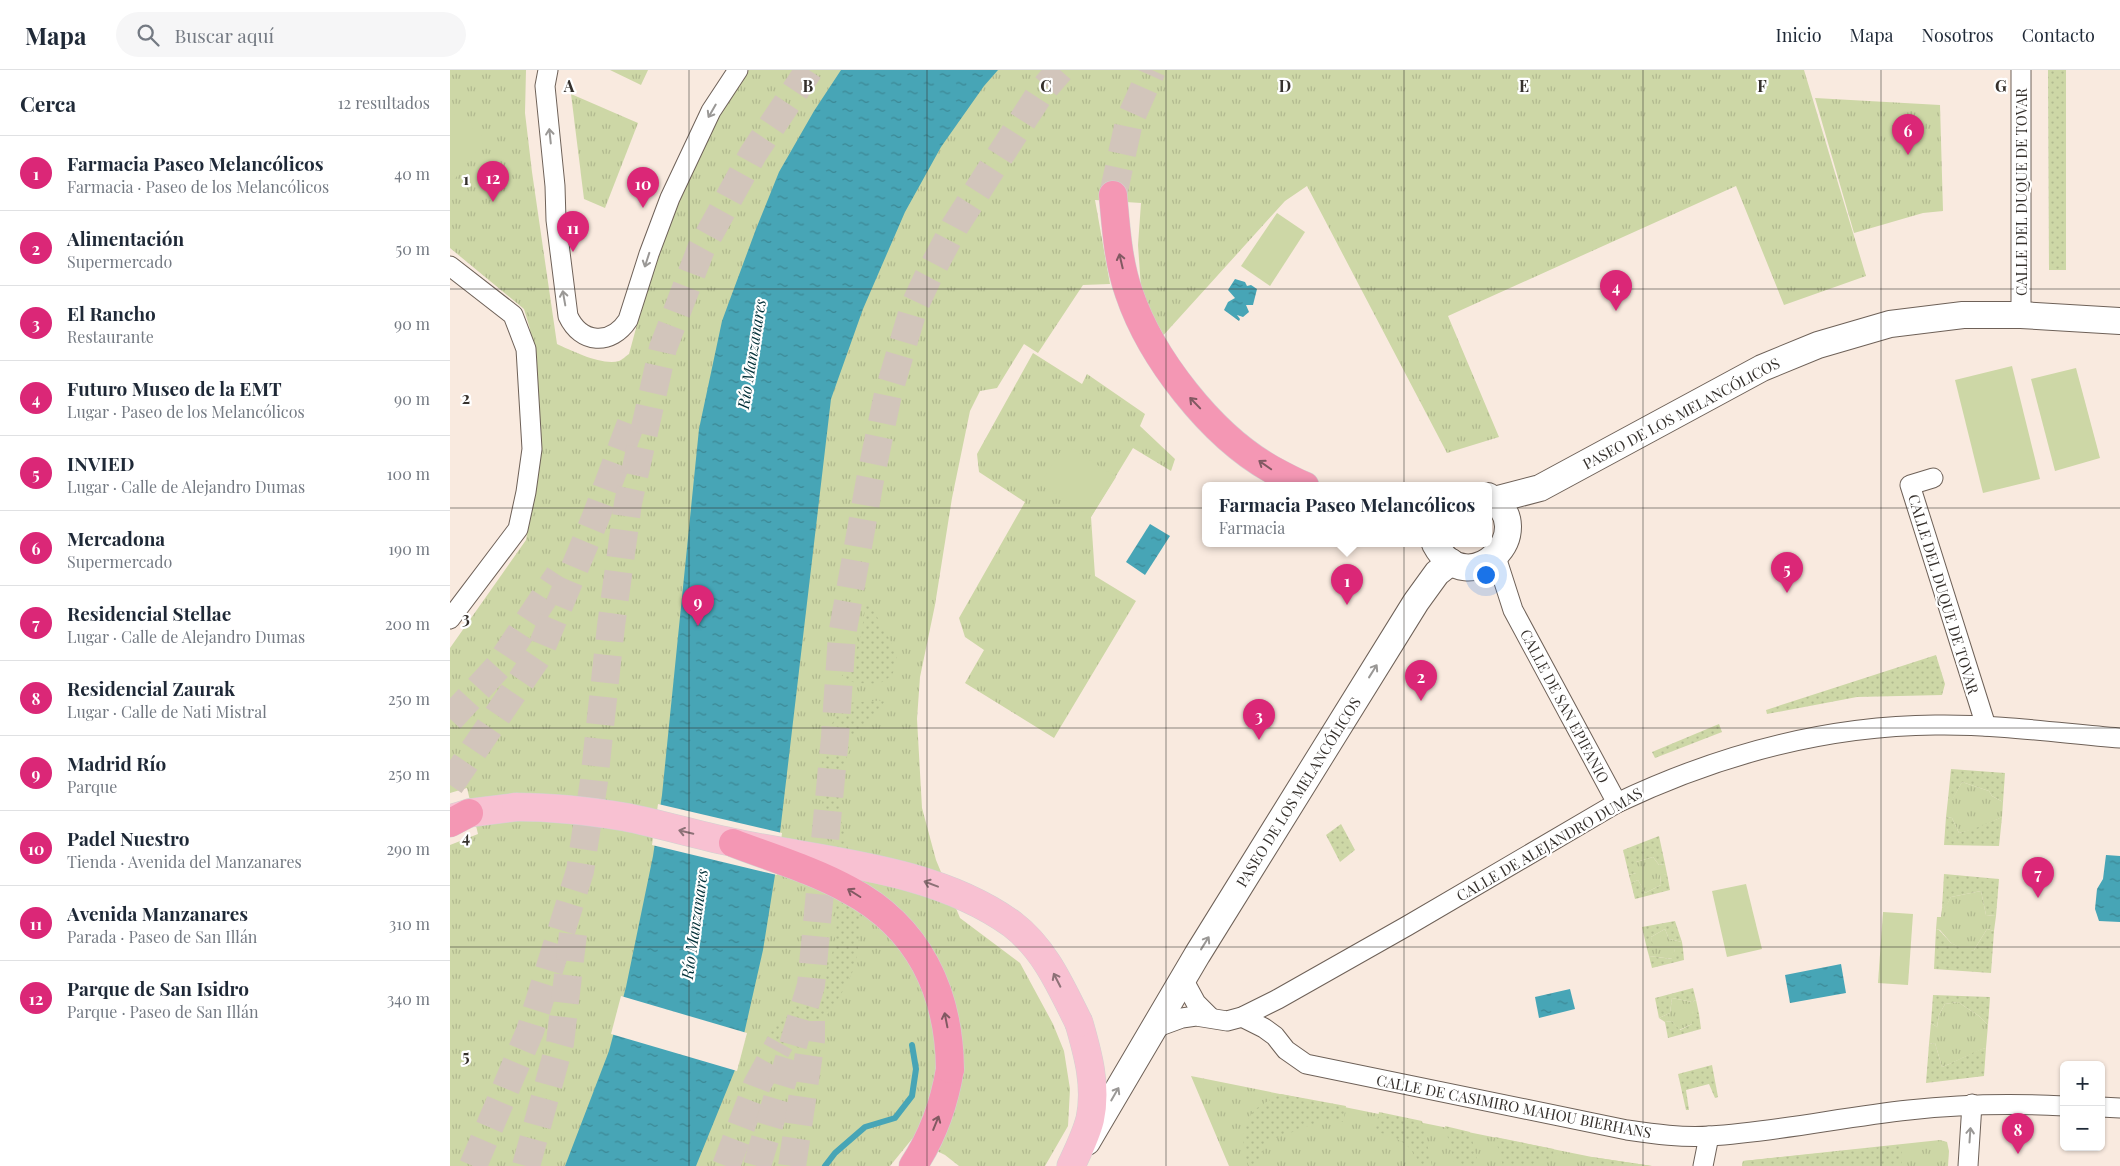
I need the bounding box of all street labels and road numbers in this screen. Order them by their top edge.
street label: CALLE DEL DUQUE DE TOVAR [2011,88,2031,296]
street label: PASEO DE LOS MELANCÓLICOS [1579,352,1783,474]
street label: CALLE DEL DUQUE DE TOVAR [1904,492,1984,697]
street label: CALLE DE SAN EPIFANIO [1516,625,1614,787]
street label: PASEO DE LOS MELANCÓLICOS [1231,693,1365,891]
street label: CALLE DE ALEJANDRO DUMAS [1452,782,1646,906]
street label: CALLE DE CASIMIRO MAHOU BIERHANS [1375,1069,1653,1143]

